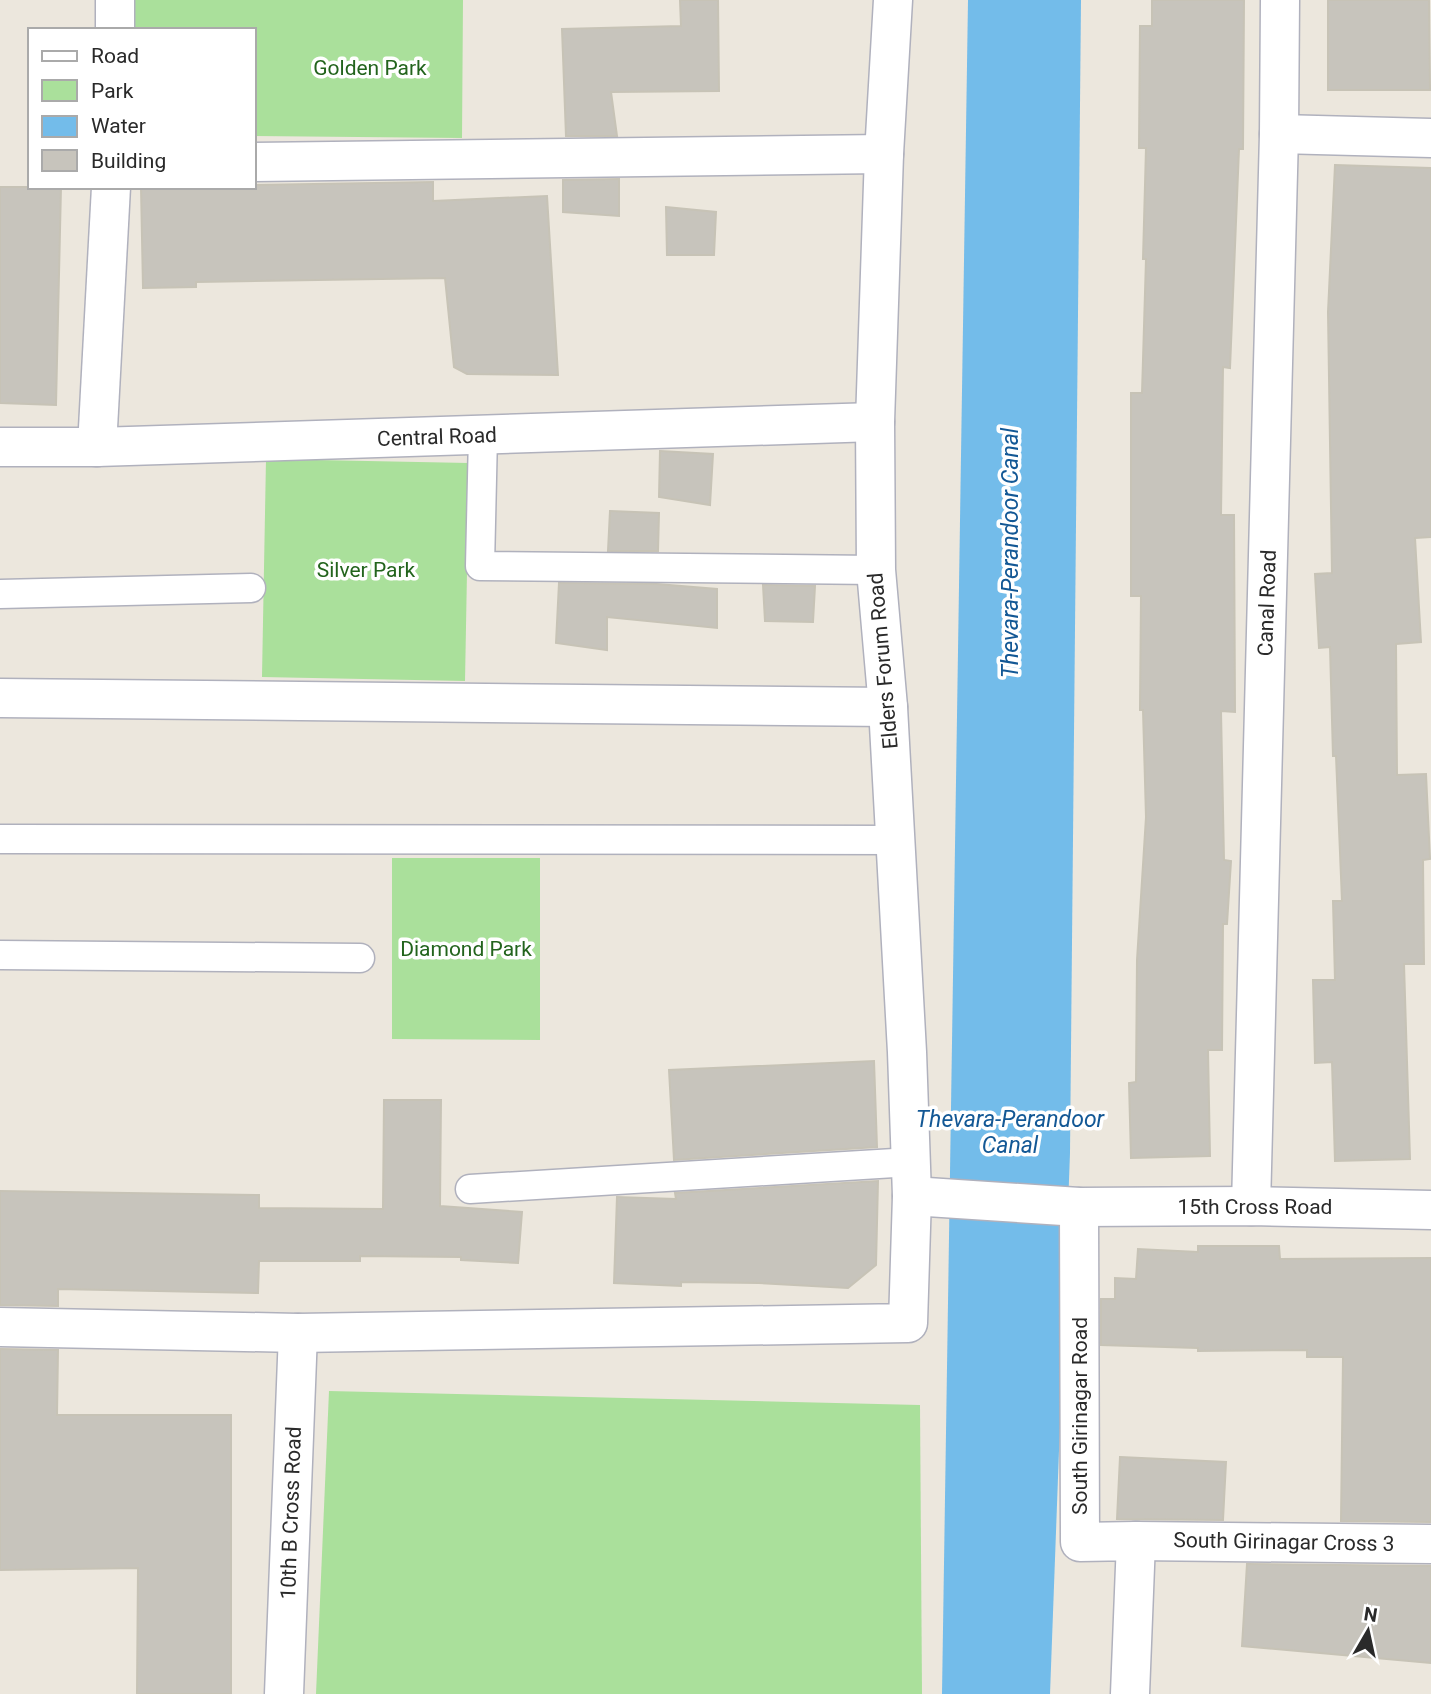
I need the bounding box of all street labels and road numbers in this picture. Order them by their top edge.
street label: Central Road [377,423,497,451]
street label: Canal Road [1253,549,1281,657]
street label: Elders Forum Road [863,572,903,750]
street label: 15th Cross Road [1178,1195,1332,1219]
street label: South Girinagar Road [1068,1317,1092,1515]
street label: 10th B Cross Road [276,1426,306,1600]
street label: South Girinagar Cross 3 [1173,1528,1395,1556]

